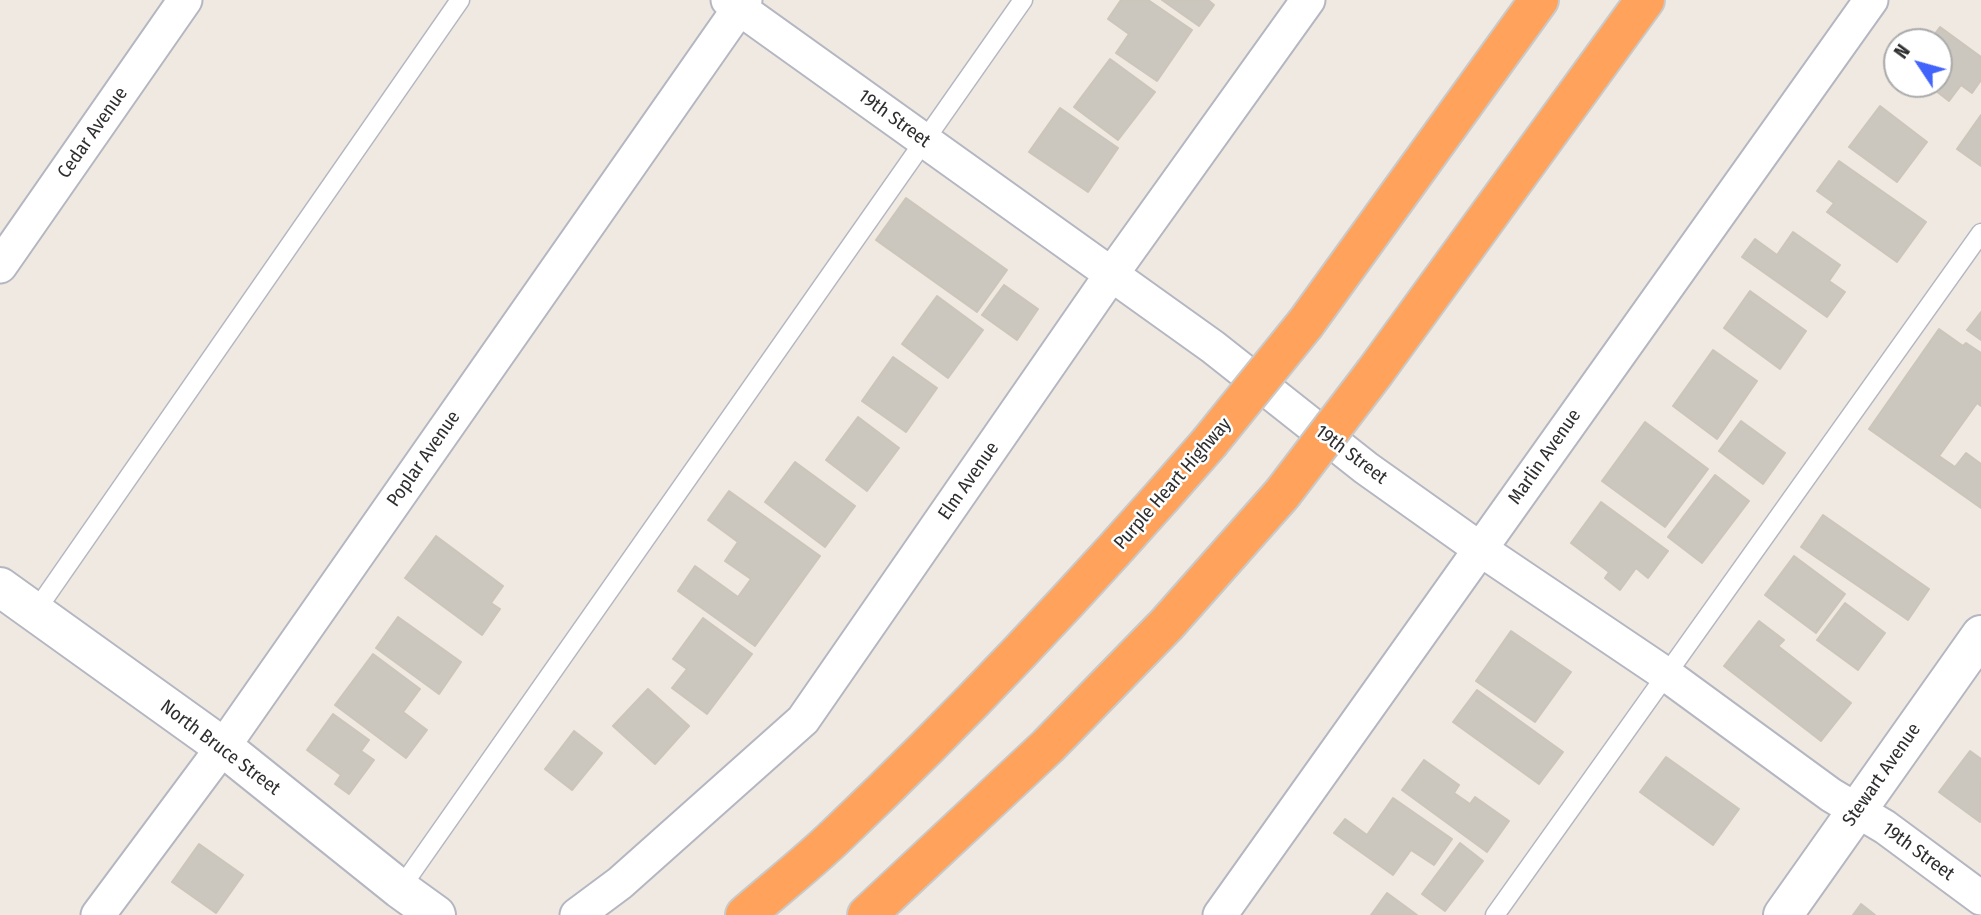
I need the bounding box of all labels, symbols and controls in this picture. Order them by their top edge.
north arrow [1883,28,1953,98]
text: N [1890,40,1915,63]
street label: Cedar Avenue [53,83,133,183]
street label: 19th Street [853,85,935,153]
street label: Marlin Avenue [1504,405,1586,509]
street label: Poplar Avenue [383,407,465,511]
street label: Purple Heart Highway [1110,413,1236,555]
street label: 19th Street [1311,421,1391,489]
street label: Elm Avenue [934,438,1004,524]
street label: North Bruce Street [156,696,284,800]
street label: Stewart Avenue [1838,719,1926,831]
street label: 19th Street [1877,818,1959,886]

